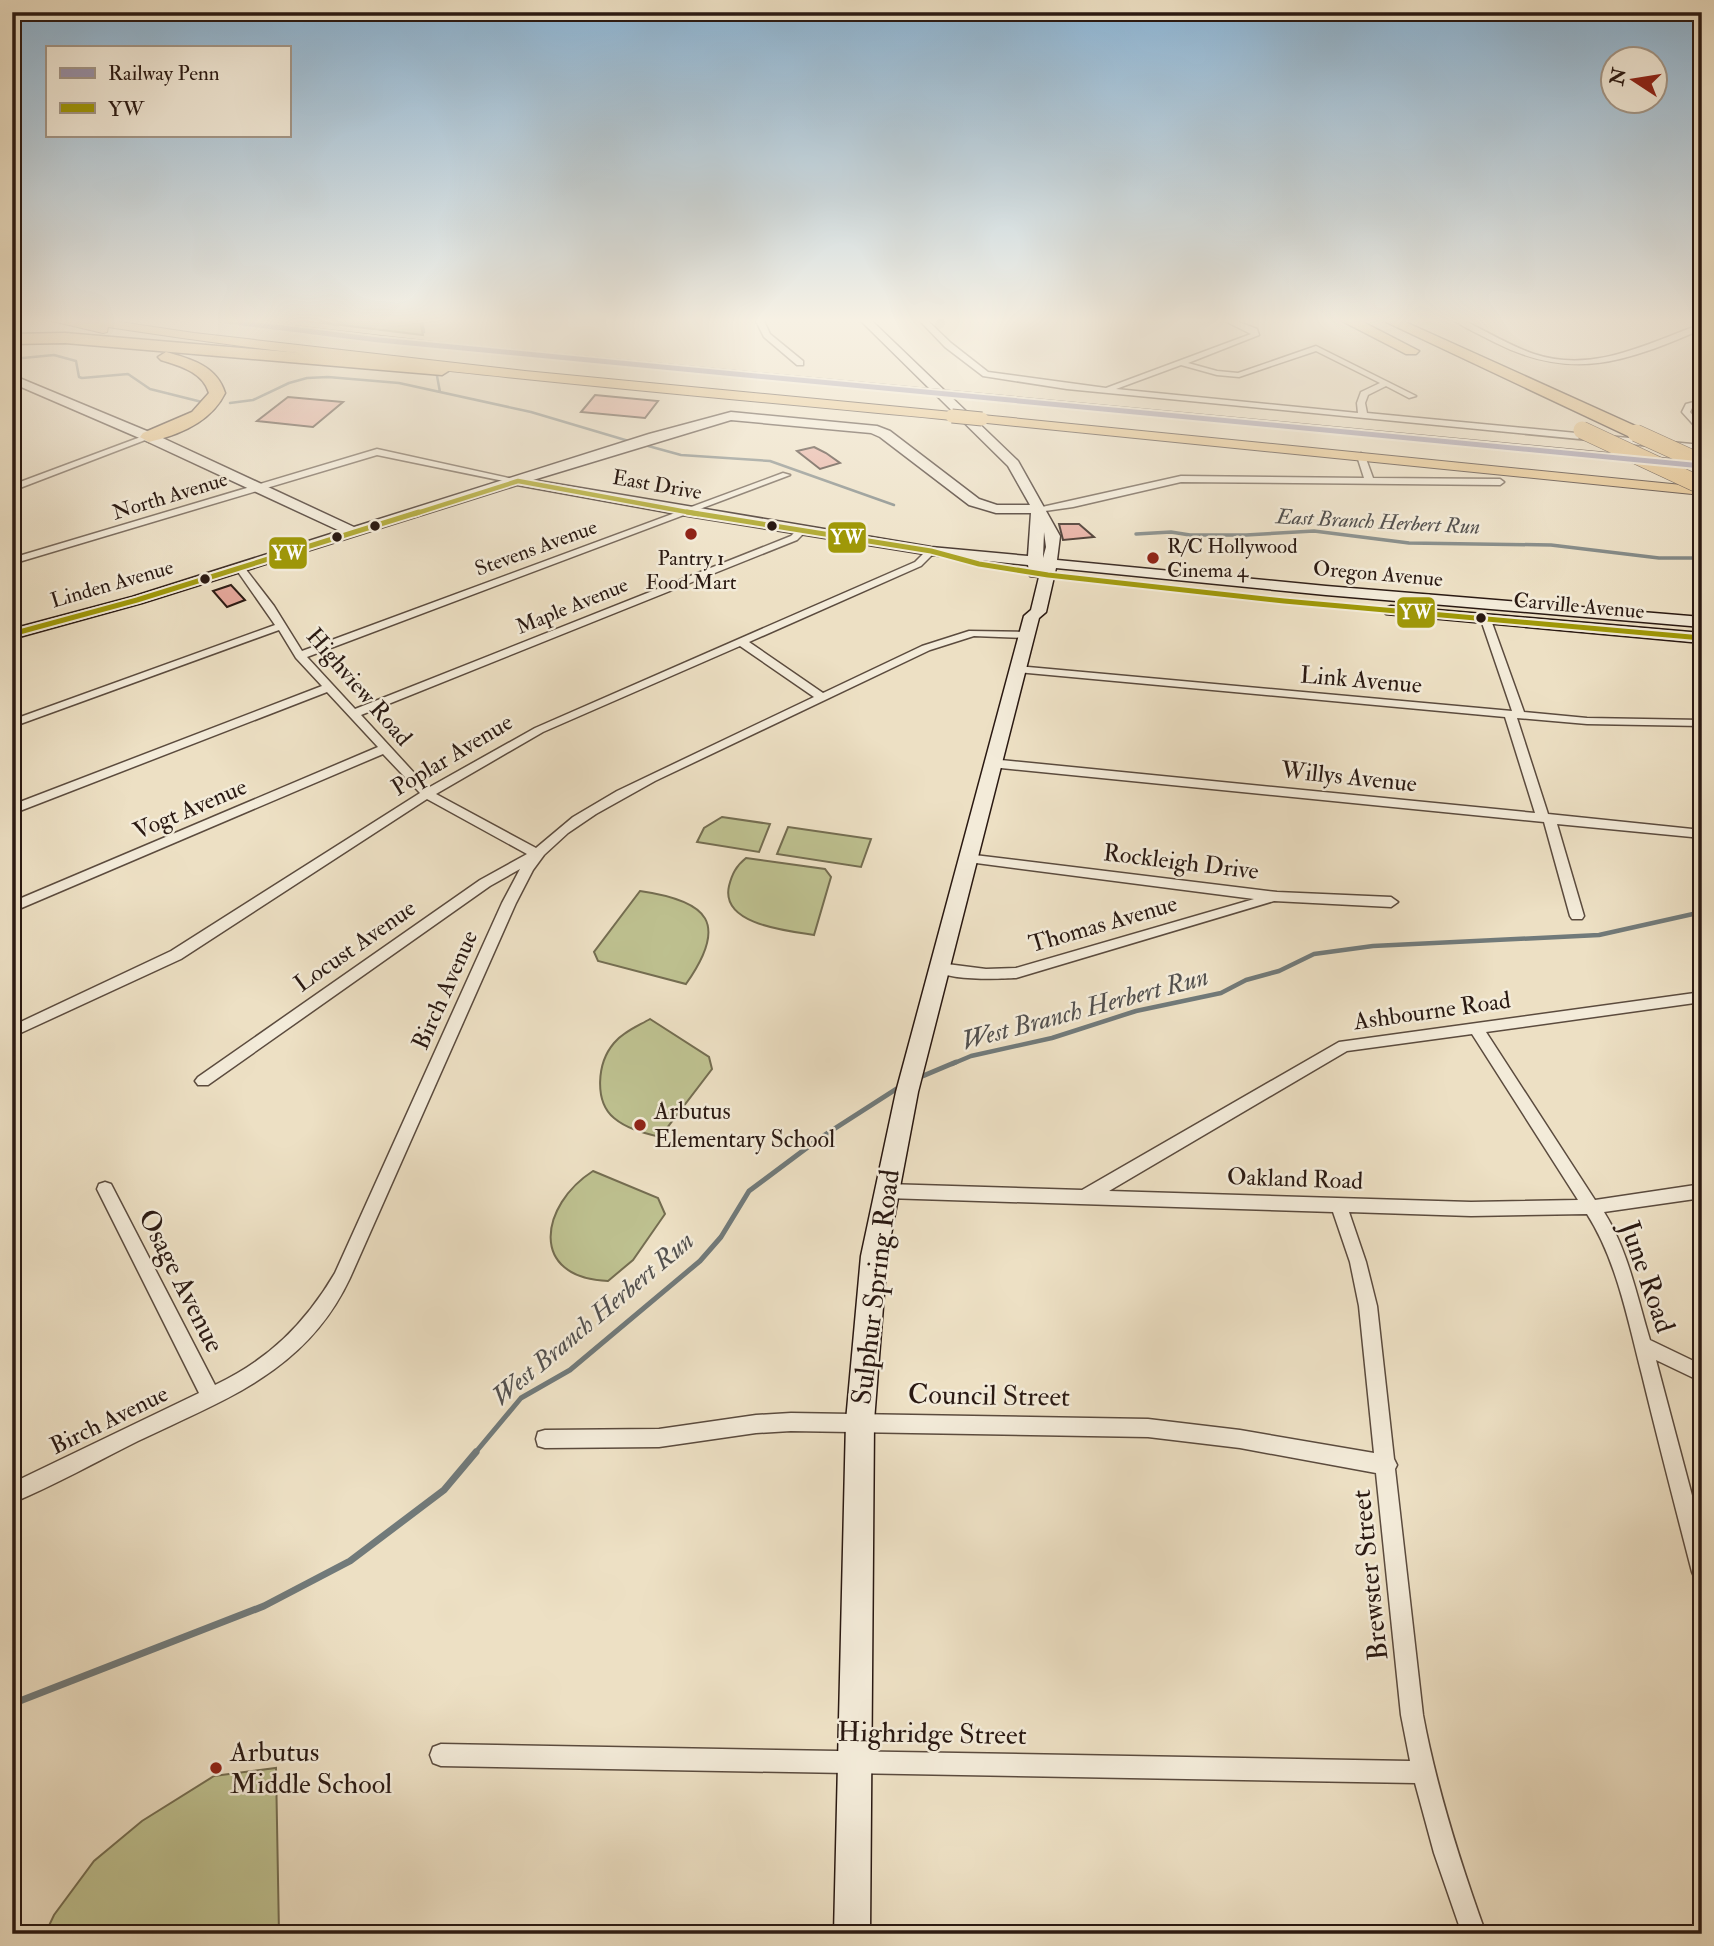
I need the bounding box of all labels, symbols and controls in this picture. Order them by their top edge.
legend [46,46,290,136]
north arrow [1598,46,1668,116]
text: Railway Penn [108,60,220,87]
text: N [1605,65,1632,88]
text: YW [108,96,145,123]
street label: East Drive [610,464,704,506]
street label: North Avenue [109,466,231,526]
water label: East Branch Herbert Run [1273,503,1481,541]
street label: Stevens Avenue [471,513,601,583]
unlabelled marker [368,519,382,533]
unlabelled marker [765,519,779,533]
line badge: YW [827,521,867,554]
marker: Pantry 1 Food Mart [683,526,699,542]
text: YW [830,526,865,550]
unlabelled marker [330,530,344,544]
place label: R/C Hollywood Cinema 4 [1167,533,1298,584]
line badge: YW [268,536,308,570]
text: YW [271,542,306,566]
place label: Pantry 1 Food Mart [645,545,737,596]
marker: R/C Hollywood Cinema 4 [1145,550,1161,566]
street label: Linden Avenue [47,553,177,614]
street label: Oregon Avenue [1312,555,1444,593]
street label: Maple Avenue [512,571,632,641]
unlabelled marker [198,572,212,586]
street label: Carville Avenue [1512,587,1646,625]
line badge: YW [1396,596,1436,629]
text: YW [1399,601,1434,625]
unlabelled marker [1474,611,1488,625]
street label: Highview Road [299,621,419,753]
street label: Link Avenue [1299,659,1423,701]
street label: Poplar Avenue [386,707,518,803]
street label: Willys Avenue [1279,754,1418,800]
street label: Vogt Avenue [128,771,252,847]
street label: Rockleigh Drive [1101,837,1261,887]
street label: Thomas Avenue [1025,888,1181,960]
street label: Locust Avenue [288,893,422,999]
street label: Birch Avenue [405,925,485,1055]
water label: West Branch Herbert Run [958,961,1212,1057]
street label: Ashbourne Road [1351,985,1513,1037]
place label: Arbutus Elementary School [653,1096,835,1155]
marker: Arbutus Elementary School [632,1117,648,1133]
street label: Oakland Road [1226,1161,1364,1197]
street label: Sulphur Spring Road [844,1167,908,1407]
street label: Osage Avenue [130,1203,232,1359]
street label: June Road [1611,1216,1682,1338]
water label: West Branch Herbert Run [485,1225,701,1413]
street label: Council Street [908,1377,1070,1415]
street label: Birch Avenue [45,1378,173,1462]
street label: Brewster Street [1344,1488,1396,1662]
street label: Highridge Street [837,1715,1027,1753]
place label: Arbutus Middle School [229,1735,392,1802]
marker: Arbutus Middle School [208,1760,224,1776]

